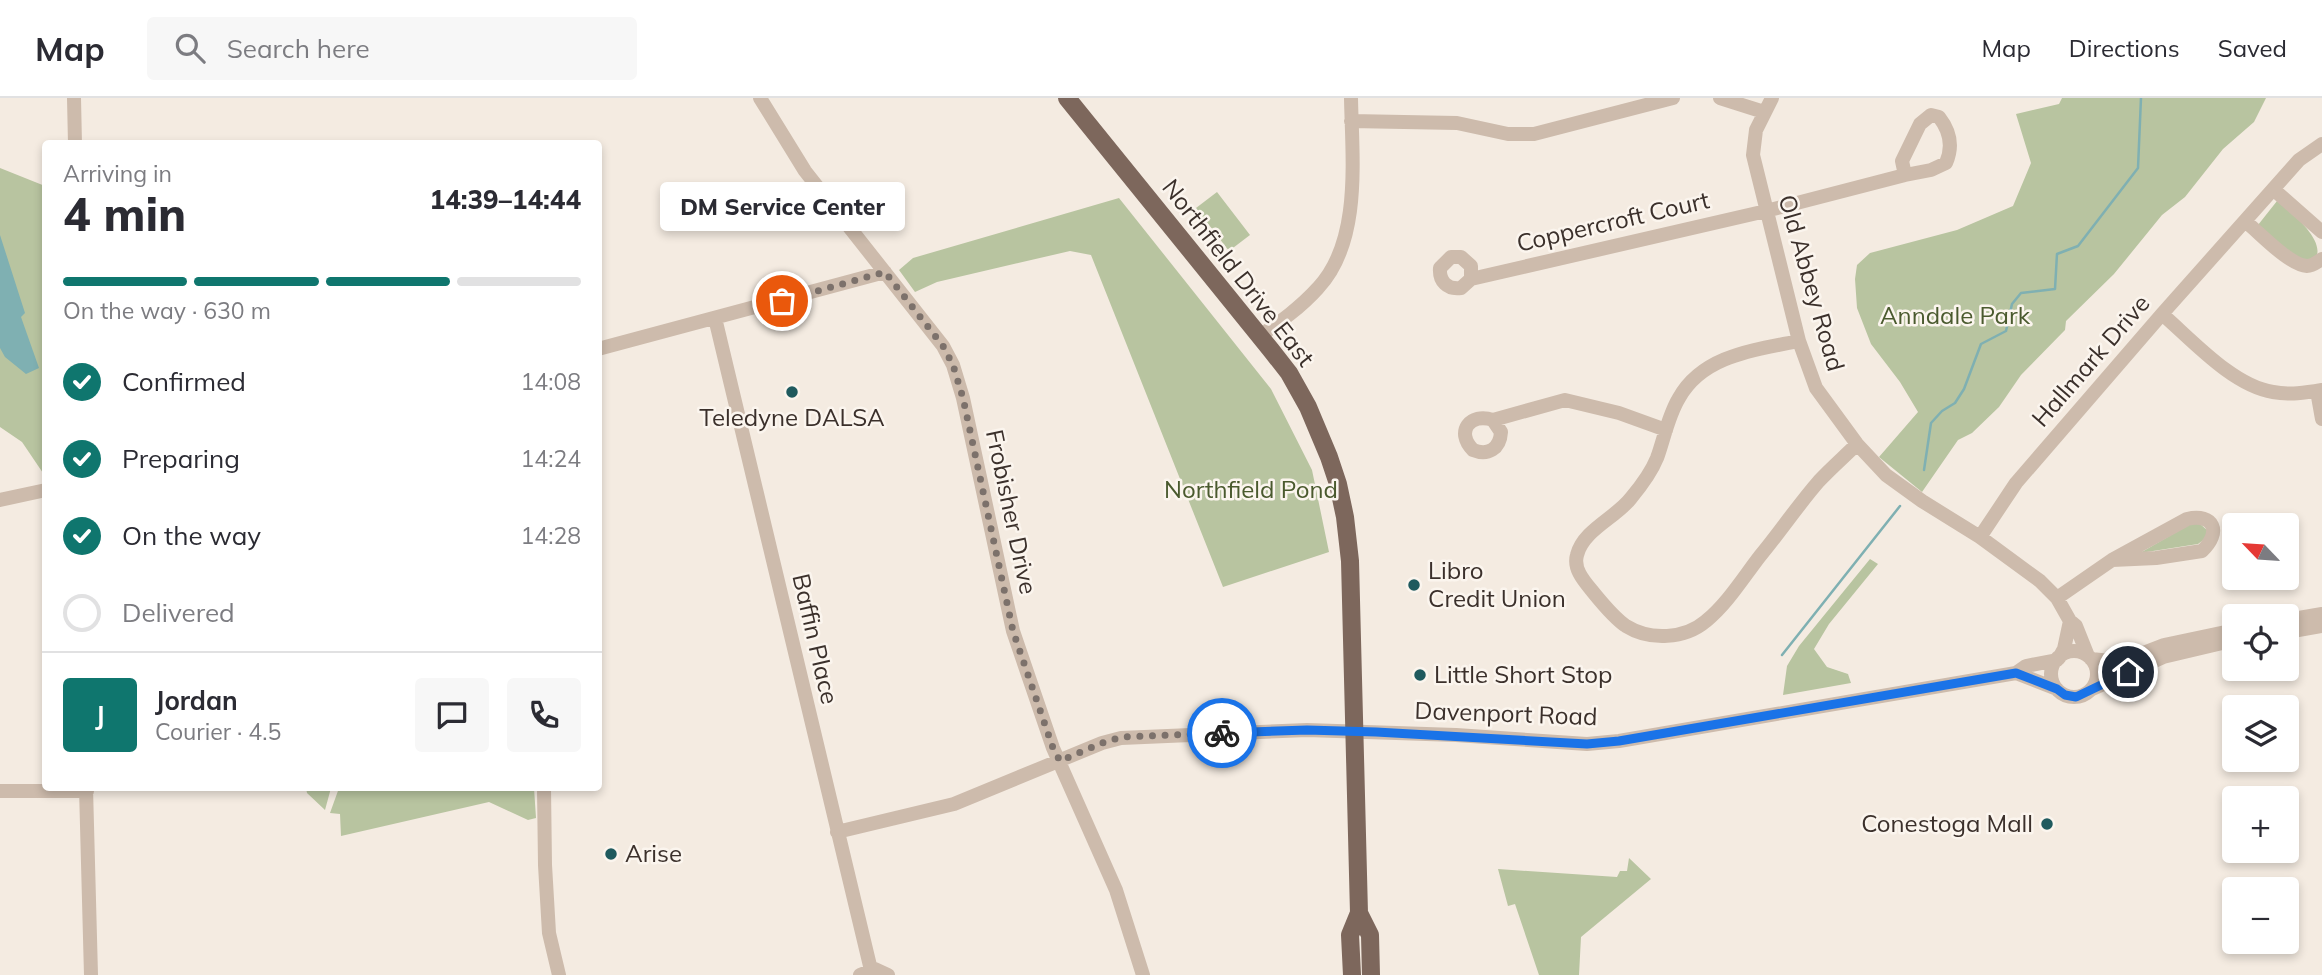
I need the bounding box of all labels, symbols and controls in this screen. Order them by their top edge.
search box [147,17,637,80]
text: Map [35,28,105,69]
icon: search [171,29,209,67]
text: Search here [227,32,370,65]
text: Map [1981,33,2031,63]
text: Directions [2069,33,2180,63]
text: Saved [2218,33,2287,63]
text: Arriving in [63,159,172,188]
street label: Northfield Drive East [1156,173,1321,372]
callout: DM Service Center [660,182,904,231]
text: 14:39–14:44 [430,183,581,216]
street label: Coppercroft Court [1514,184,1712,258]
text: 4 min [63,185,186,243]
street label: Old Abbey Road [1772,191,1851,374]
text: DM Service Center [680,192,885,221]
pin [752,271,812,331]
icon: bag [763,282,801,320]
street label: Hallmark Drive [2025,288,2156,432]
text: On the way · 630 m [63,296,271,325]
park label: Anndale Park [1880,300,2031,330]
icon: check [63,363,101,401]
text: Confirmed [122,365,246,398]
text: 14:08 [521,367,581,396]
marker: Teledyne DALSA [784,384,800,400]
place label: Teledyne DALSA [699,402,885,432]
street label: Frobisher Drive [980,427,1044,597]
icon: check [63,440,101,478]
text: Preparing [122,442,240,475]
text: 14:24 [521,444,581,473]
park label: Northfield Pond [1164,474,1338,504]
north arrow [2222,513,2300,590]
map controls [2222,513,2299,954]
icon: check [63,517,101,555]
text: On the way [122,519,261,552]
text: 14:28 [521,521,581,550]
place label: Libro Credit Union [1428,555,1566,613]
street label: Baffin Place [786,571,846,707]
marker: Libro Credit Union [1406,577,1422,593]
text: Delivered [122,596,235,629]
button: locate [2222,604,2299,681]
pin [2098,642,2158,702]
icon: home [2109,653,2147,691]
place label: Little Short Stop [1434,659,1612,689]
marker: Little Short Stop [1412,667,1428,683]
button: chat [415,678,489,752]
button: phone [507,678,581,752]
text: Jordan [155,684,238,717]
street label: Davenport Road [1414,695,1598,731]
button: layers [2222,695,2299,772]
courier [1187,698,1257,768]
text: J [95,699,105,732]
icon: bike [1203,714,1241,752]
text: Courier · 4.5 [155,717,281,746]
button: + [2222,786,2299,863]
place label: Conestoga Mall [1861,808,2033,838]
marker: Conestoga Mall [2039,816,2055,832]
place label: Arise [625,838,682,868]
marker: Arise [603,846,619,862]
button: − [2222,877,2299,954]

